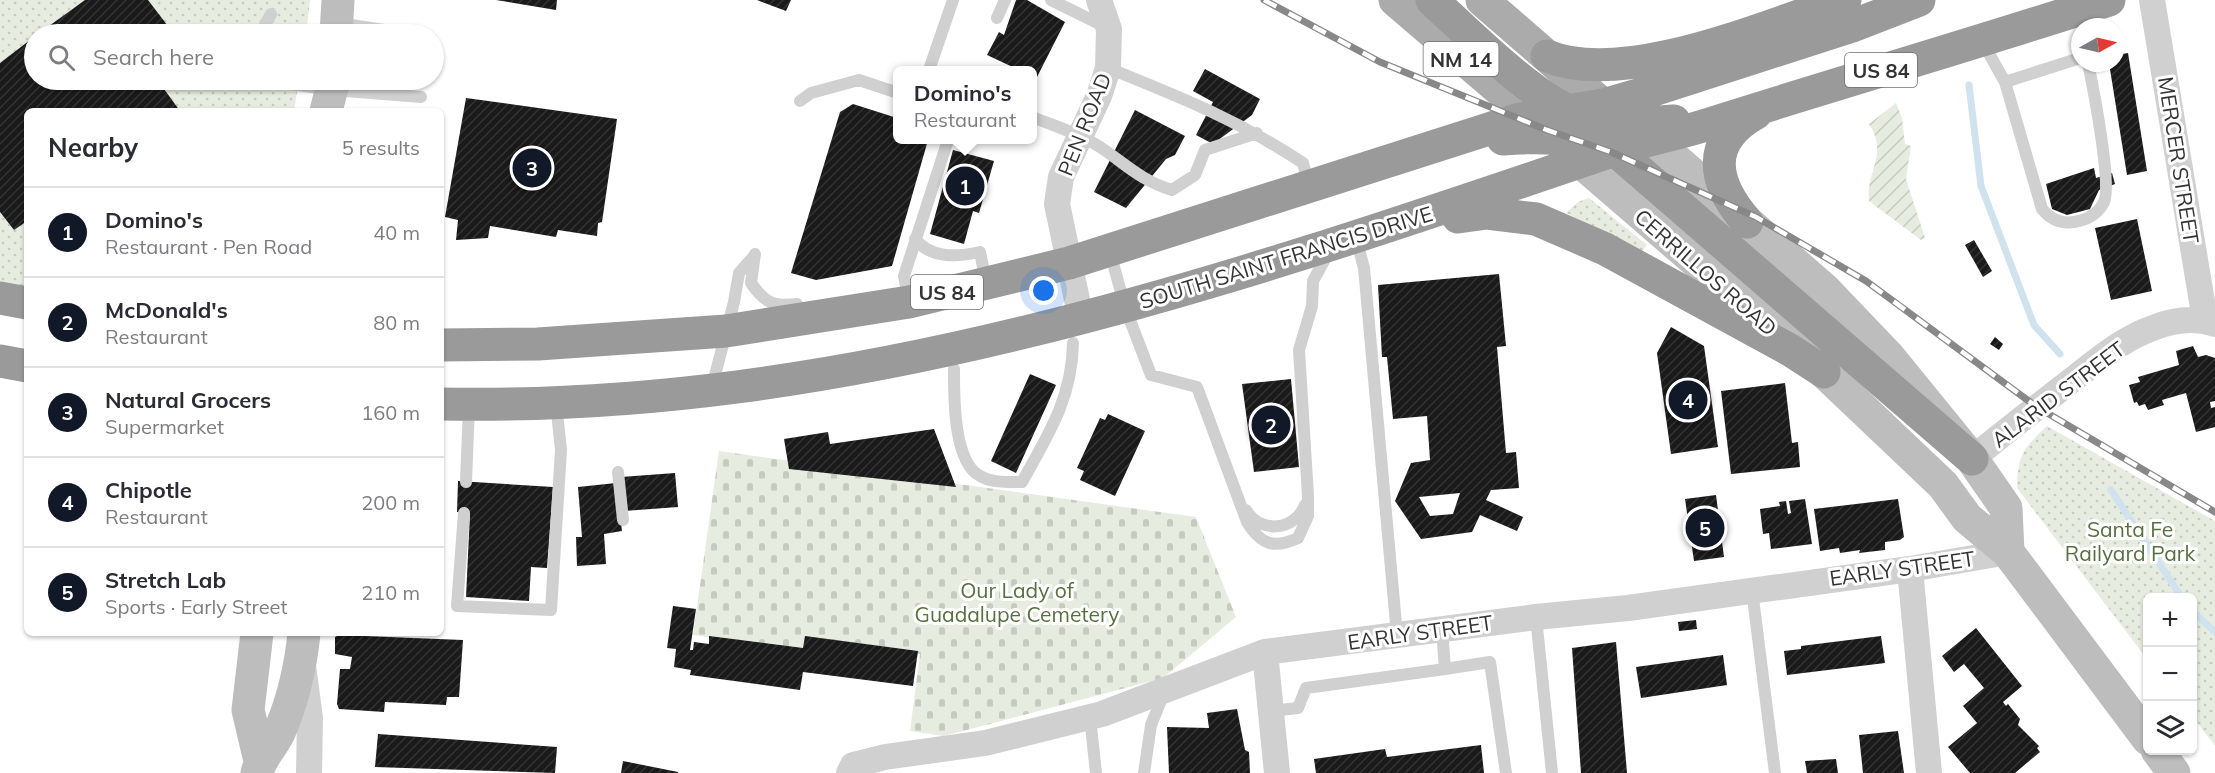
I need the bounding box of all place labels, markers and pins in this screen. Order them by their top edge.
pin: 3 [512,146,552,190]
pin: 1 [946,164,984,208]
pin: 4 [1668,378,1708,422]
pin: 2 [1252,402,1290,448]
pin: 5 [1686,506,1724,550]

